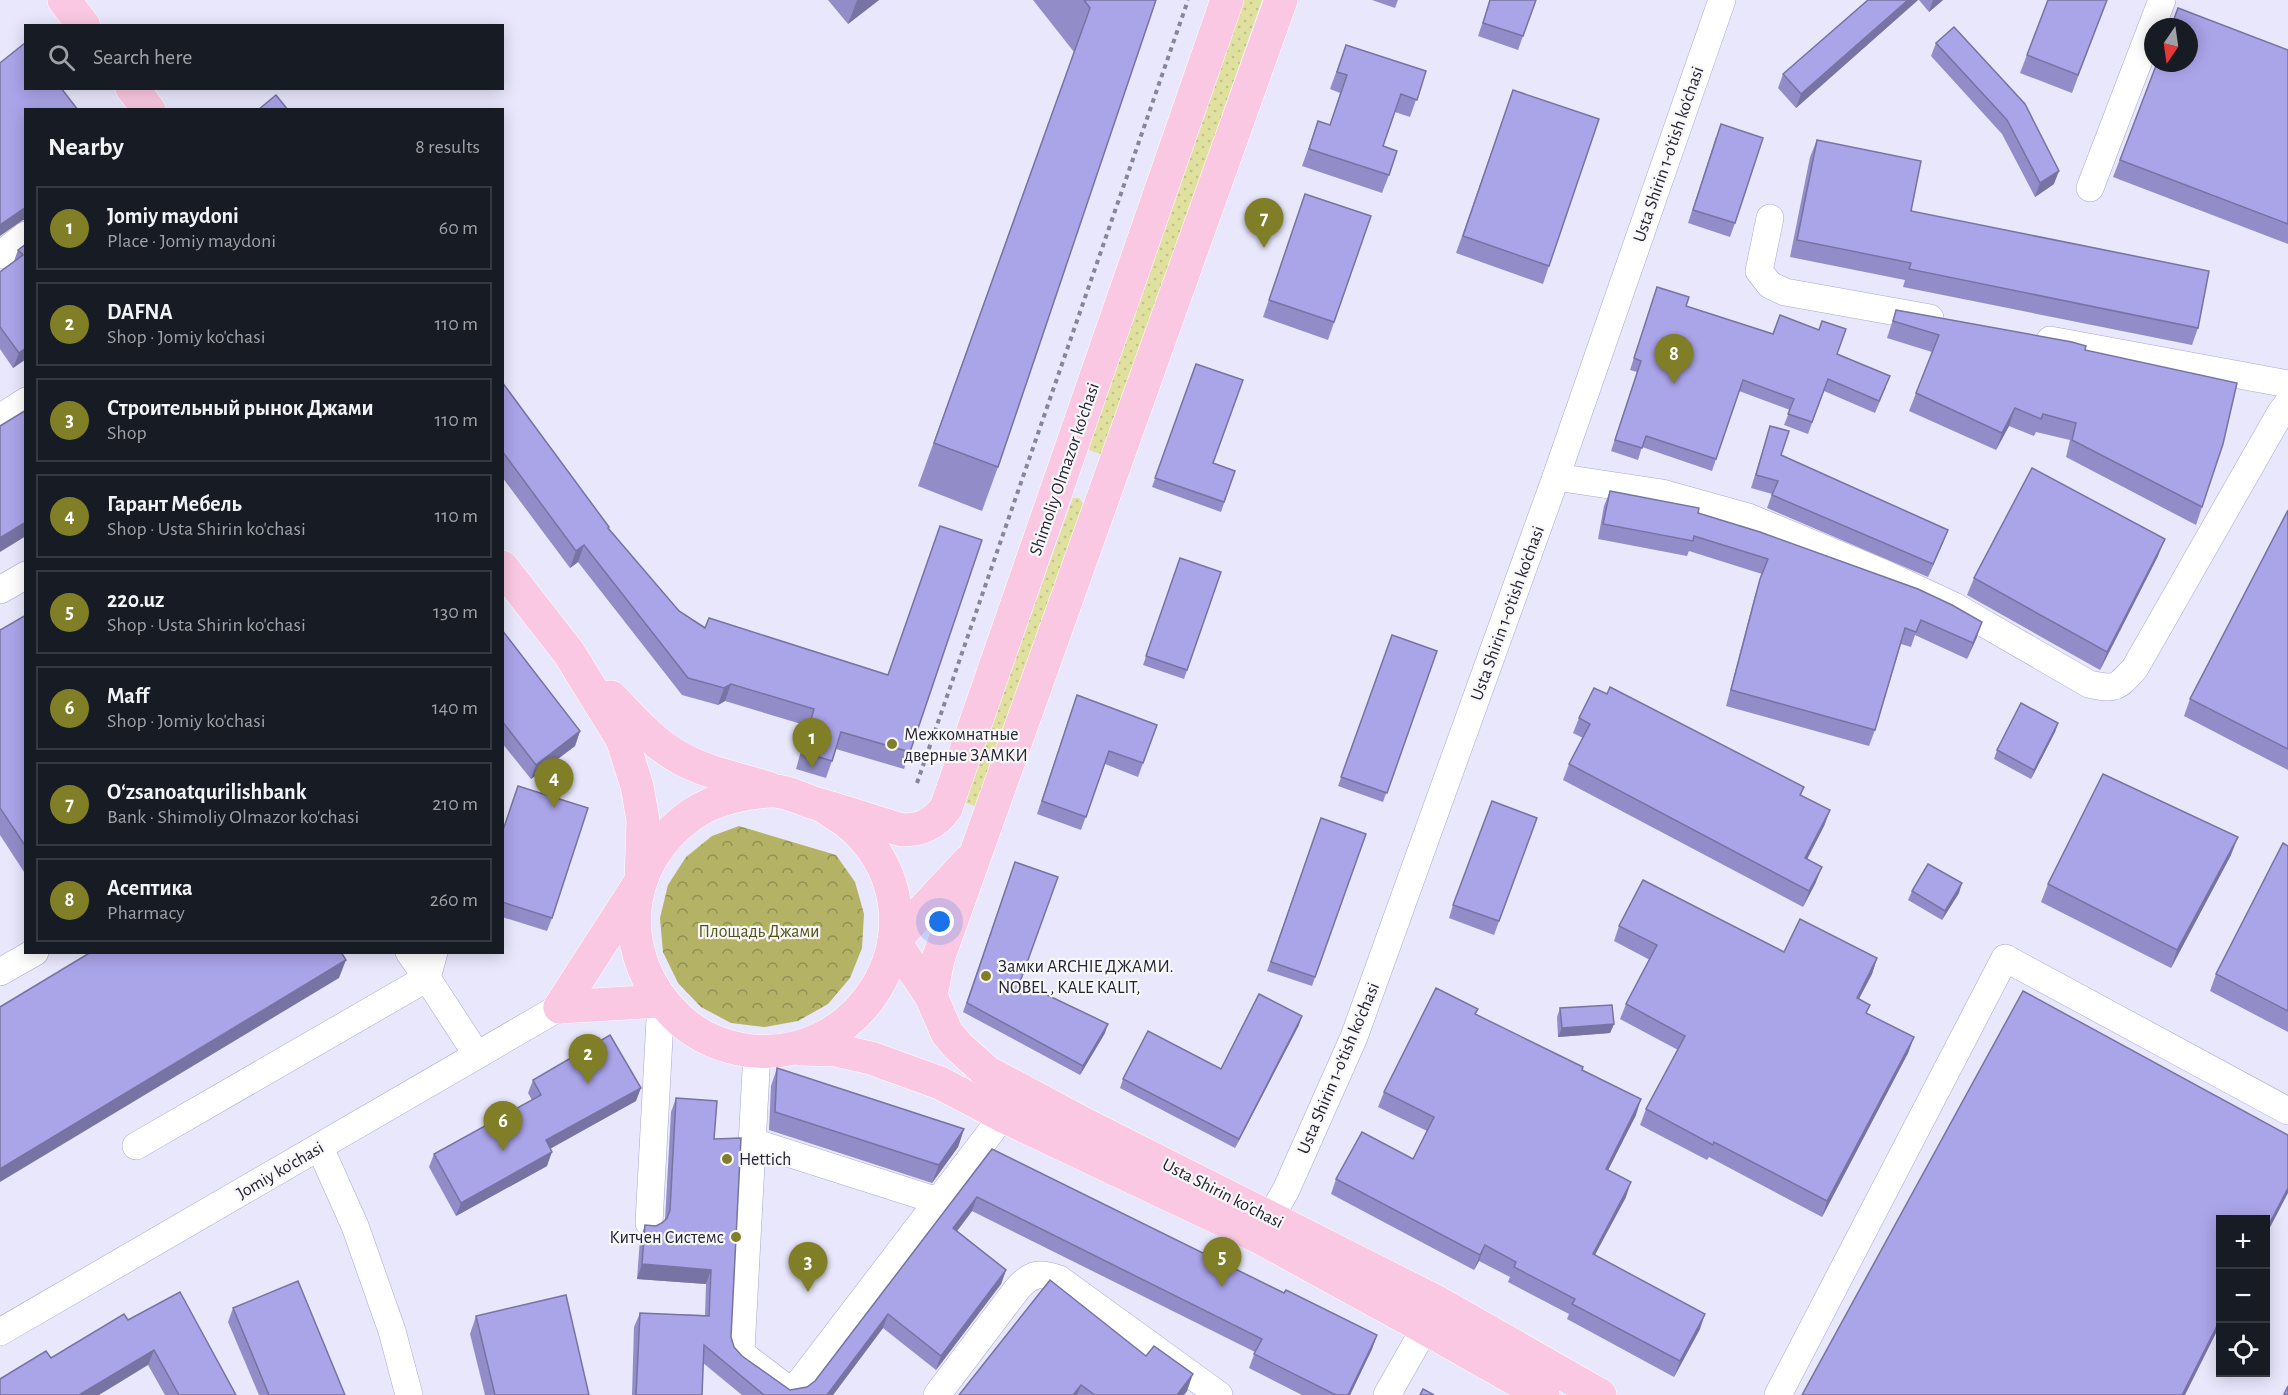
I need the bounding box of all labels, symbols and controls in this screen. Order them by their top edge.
north arrow [2144,18,2198,72]
search box [24,24,504,90]
icon: search [45,41,78,74]
text: Search here [93,46,192,68]
street label: Usta Shirin 1-o'tish ko'chasi [1630,64,1707,244]
text: Nearby [48,134,124,160]
text: 8 results [415,137,480,157]
pin: 7 [1244,198,1284,248]
text: Jomiy maydoni [107,205,239,227]
text: 1 [66,218,73,238]
text: 60 m [439,218,478,238]
text: Place · Jomiy maydoni [107,231,276,251]
text: DAFNA [107,301,173,323]
text: 2 [65,314,74,334]
text: 110 m [434,314,478,334]
text: Shop · Jomiy ko'chasi [107,327,266,347]
pin: 8 [1654,334,1694,384]
street label: Shimoliy Olmazor ko'chasi [1027,381,1103,558]
text: Строительный рынок Джами [107,397,374,419]
text: 3 [65,410,74,430]
text: 110 m [434,410,478,430]
text: Shop [107,423,147,443]
text: Гарант Мебель [107,493,242,515]
text: 4 [64,506,75,526]
text: 110 m [434,506,478,526]
text: Shop · Usta Shirin ko'chasi [107,519,306,539]
street label: Usta Shirin 1-o'tish ko'chasi [1468,524,1548,703]
text: 220.uz [107,589,164,611]
text: 5 [65,602,74,622]
text: 130 m [433,602,478,622]
text: Shop · Usta Shirin ko'chasi [107,615,306,635]
text: Maff [107,685,149,707]
text: 6 [65,698,74,718]
text: 140 m [432,698,478,718]
text: Shop · Jomiy ko'chasi [107,711,266,731]
pin: 1 [792,718,832,768]
place label: Межкомнатные дверные ЗАМКИ [904,726,1028,765]
marker: Межкомнатные дверные ЗАМКИ [885,737,899,751]
pin: 4 [534,758,574,808]
text: Oʻzsanoatqurilishbank [107,781,307,803]
text: 7 [65,794,74,814]
text: 210 m [432,794,478,814]
text: Bank · Shimoliy Olmazor ko'chasi [107,807,359,827]
text: Асептика [107,877,192,899]
text: 8 [65,890,74,910]
text: 260 m [430,890,478,910]
text: Pharmacy [107,903,185,923]
your location [925,907,954,936]
park label: Площадь Джами [698,923,820,941]
place label: Замки ARCHIE ДЖАМИ. NOBEL , KALE KALIT, [998,958,1174,997]
marker: Замки ARCHIE ДЖАМИ. NOBEL , KALE KALIT, [979,969,993,983]
street label: Usta Shirin 1-o'tish ko'chasi [1295,980,1383,1157]
pin: 2 [568,1034,608,1084]
pin: 6 [484,1102,522,1151]
street label: Jomiy ko'chasi [234,1139,327,1203]
place label: Hettich [739,1151,791,1169]
marker: Hettich [720,1152,734,1166]
street label: Usta Shirin ko'chasi [1159,1156,1286,1232]
map controls [2216,1215,2270,1377]
button: + [2216,1215,2270,1269]
place label: Китчен Системс [609,1229,724,1247]
marker: Китчен Системс [729,1230,743,1244]
pin: 5 [1202,1238,1242,1287]
pin: 3 [788,1242,828,1292]
button: − [2216,1269,2270,1323]
button: locate [2216,1323,2270,1377]

